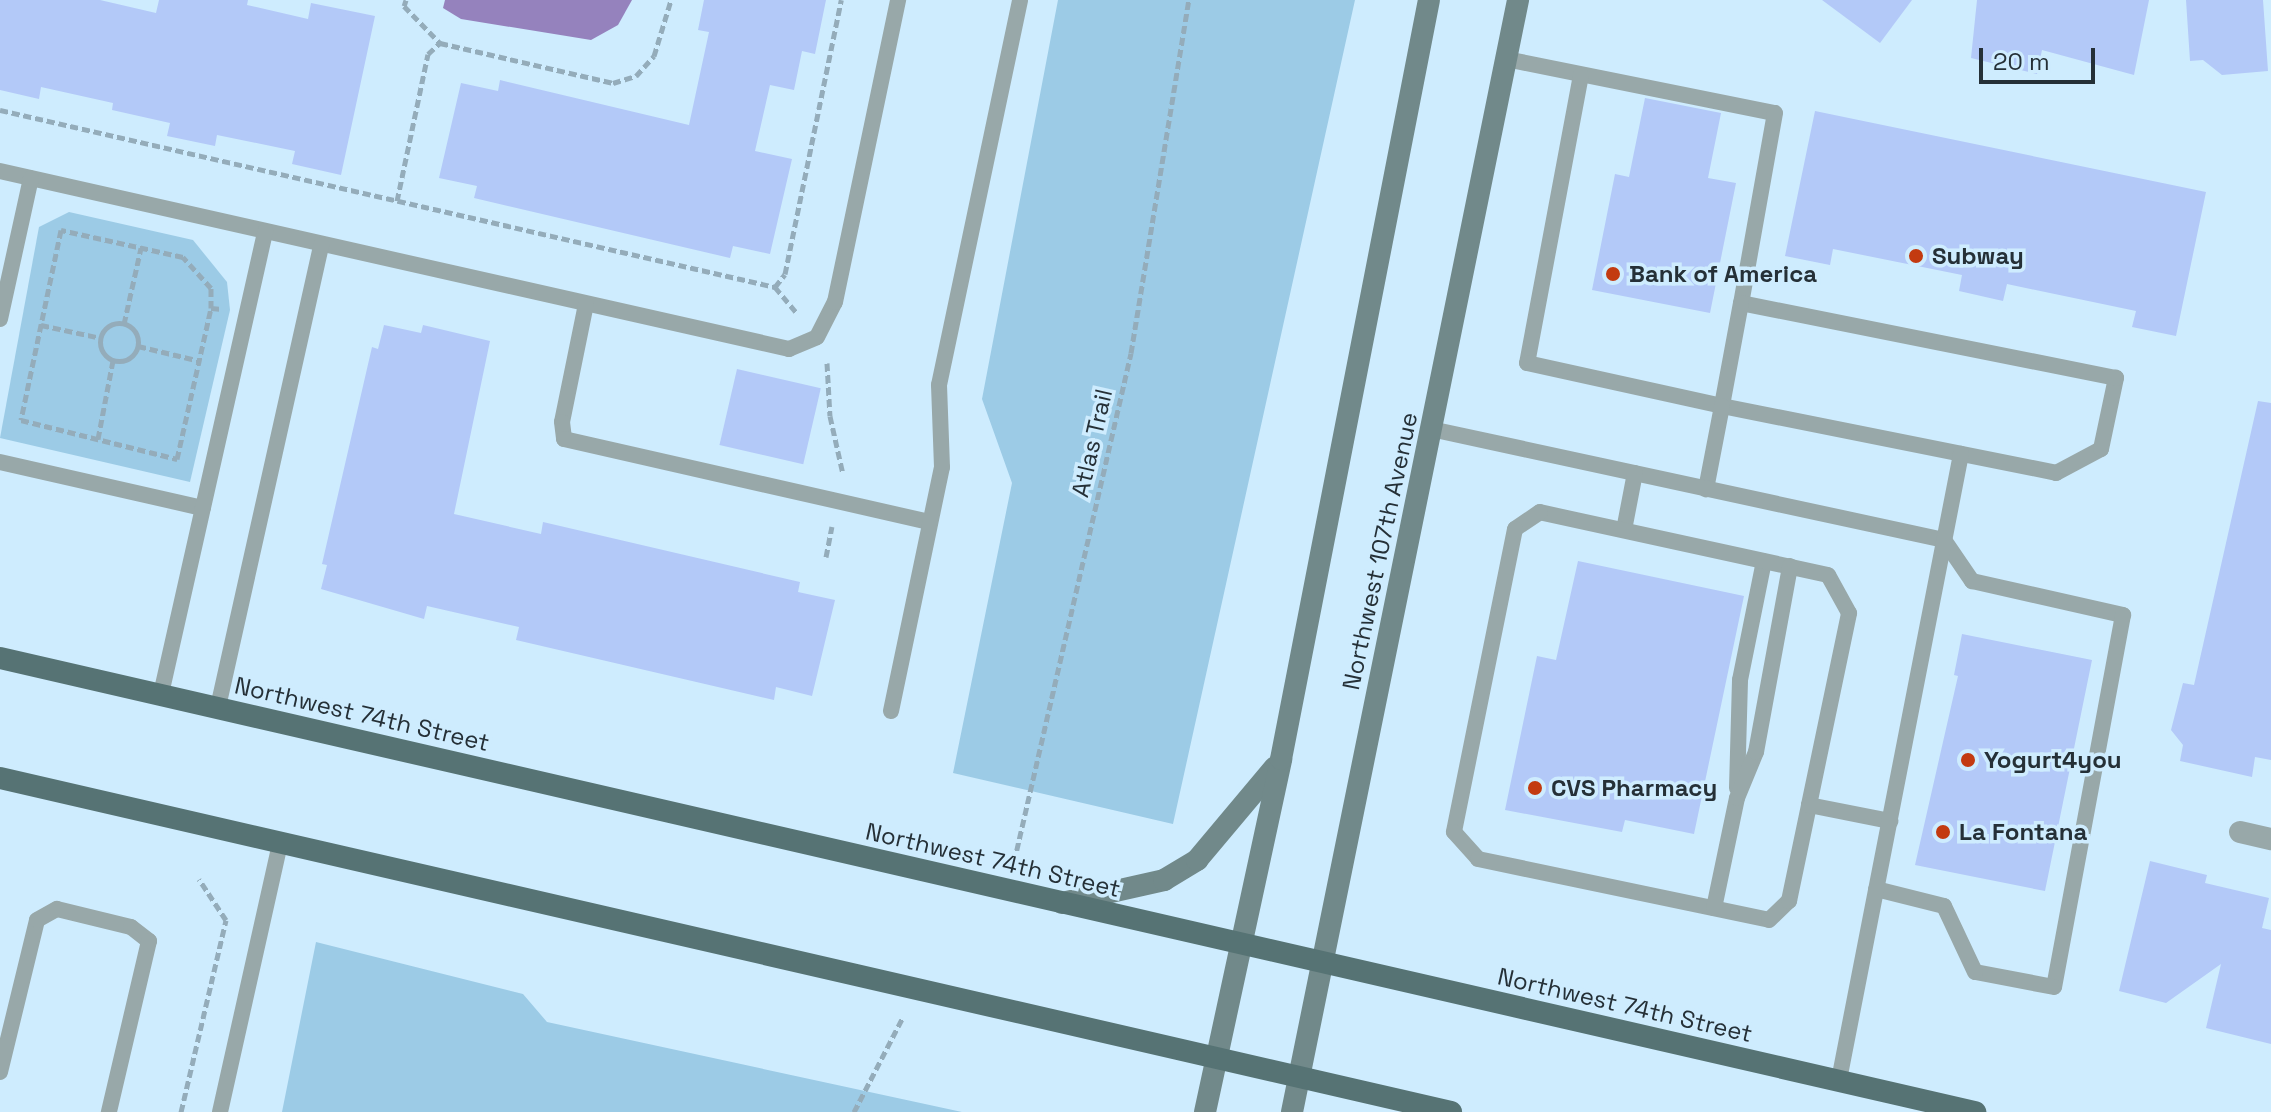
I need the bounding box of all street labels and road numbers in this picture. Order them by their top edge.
street label: Atlas Trail [1066,386,1118,500]
street label: Northwest 107th Avenue [1336,409,1424,693]
street label: Northwest 74th Street [232,671,492,757]
street label: Northwest 74th Street [863,817,1123,903]
street label: Northwest 74th Street [1495,962,1755,1048]

